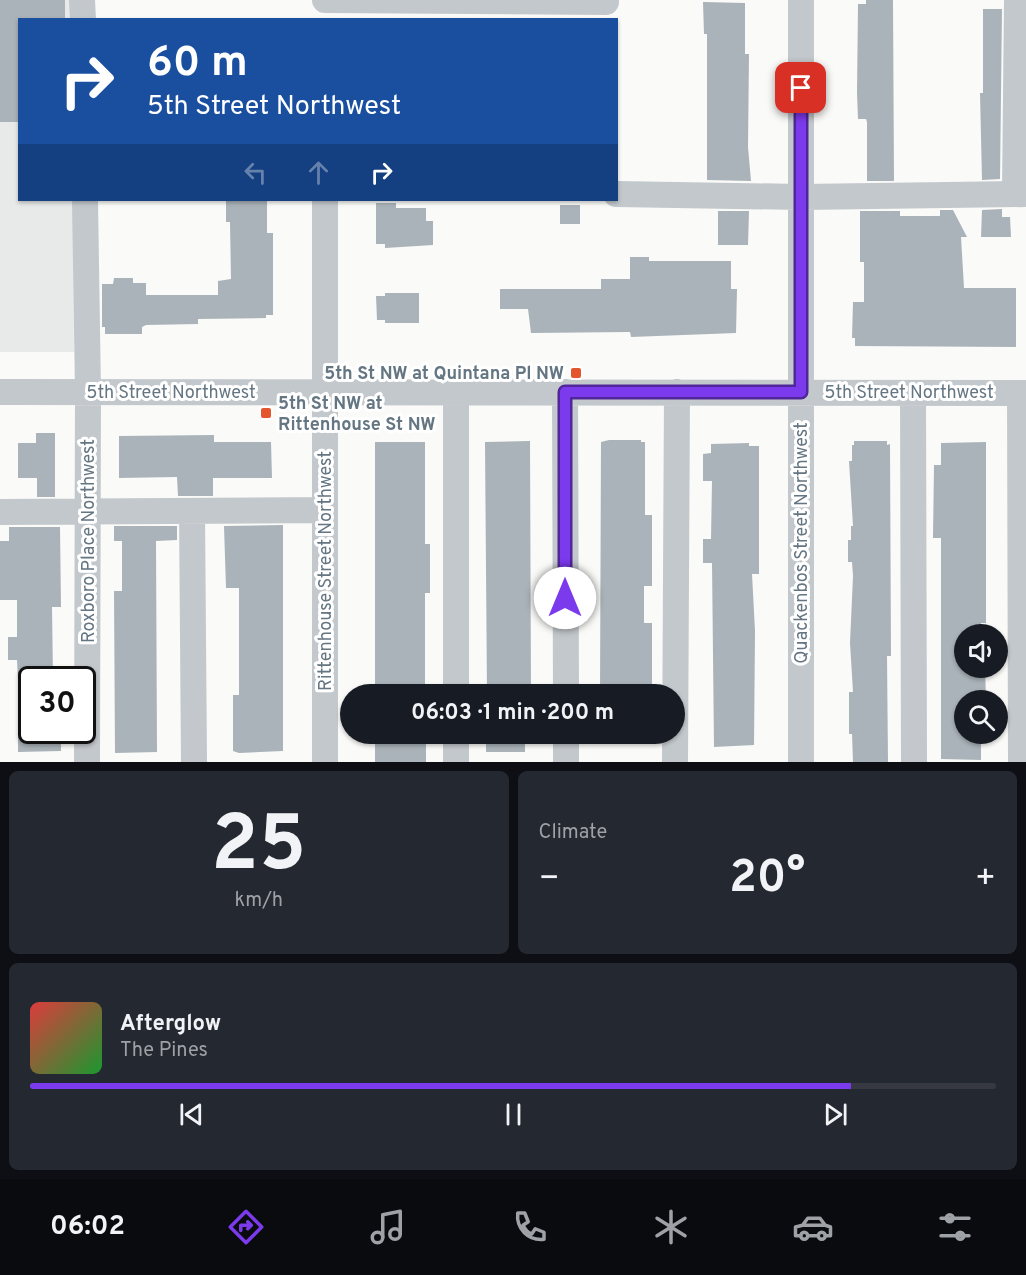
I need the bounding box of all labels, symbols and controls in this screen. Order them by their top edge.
text: 60 m [147,38,248,91]
icon: right [48,42,126,120]
pin [775,62,826,113]
icon: arrive [784,71,817,104]
text: 5th Street Northwest [147,90,401,124]
icon: left [239,156,272,189]
icon: ahead [302,156,335,189]
icon: right [365,156,398,189]
place label: 5th St NW at Quintana Pl NW [324,363,564,386]
marker: 5th St NW at Quintana Pl NW [569,366,583,380]
street label: 5th Street Northwest [86,382,256,405]
street label: 5th Street Northwest [824,382,994,405]
place label: 5th St NW at Rittenhouse St NW [278,393,436,437]
marker: 5th St NW at Rittenhouse St NW [259,406,273,420]
street label: Quackenbos Street Northwest [791,422,814,664]
street label: Roxboro Place Northwest [78,439,101,643]
street label: Rittenhouse Street Northwest [315,451,338,691]
position arrow [533,566,597,630]
map controls [954,624,1008,744]
button: sound [954,624,1008,678]
speed limit sign: 30 [18,666,96,744]
button: search [954,690,1008,744]
text: 06:03 · 1 min · 200 m [411,700,614,727]
text: 25 [211,799,306,898]
text: Climate [539,820,607,846]
text: 20° [729,851,805,908]
text: − [539,859,560,901]
text: + [975,859,996,901]
text: km/h [234,888,283,914]
text: Afterglow [120,1011,221,1038]
text: The Pines [120,1038,208,1064]
icon: previous [175,1098,208,1131]
icon: pause [497,1098,530,1131]
icon: next [819,1098,852,1131]
icon: directions [225,1206,267,1248]
icon: music [367,1206,409,1248]
icon: phone [509,1206,551,1248]
icon: climate [650,1206,692,1248]
icon: car [792,1206,834,1248]
icon: filters [934,1206,976,1248]
text: 06:02 [50,1210,125,1244]

